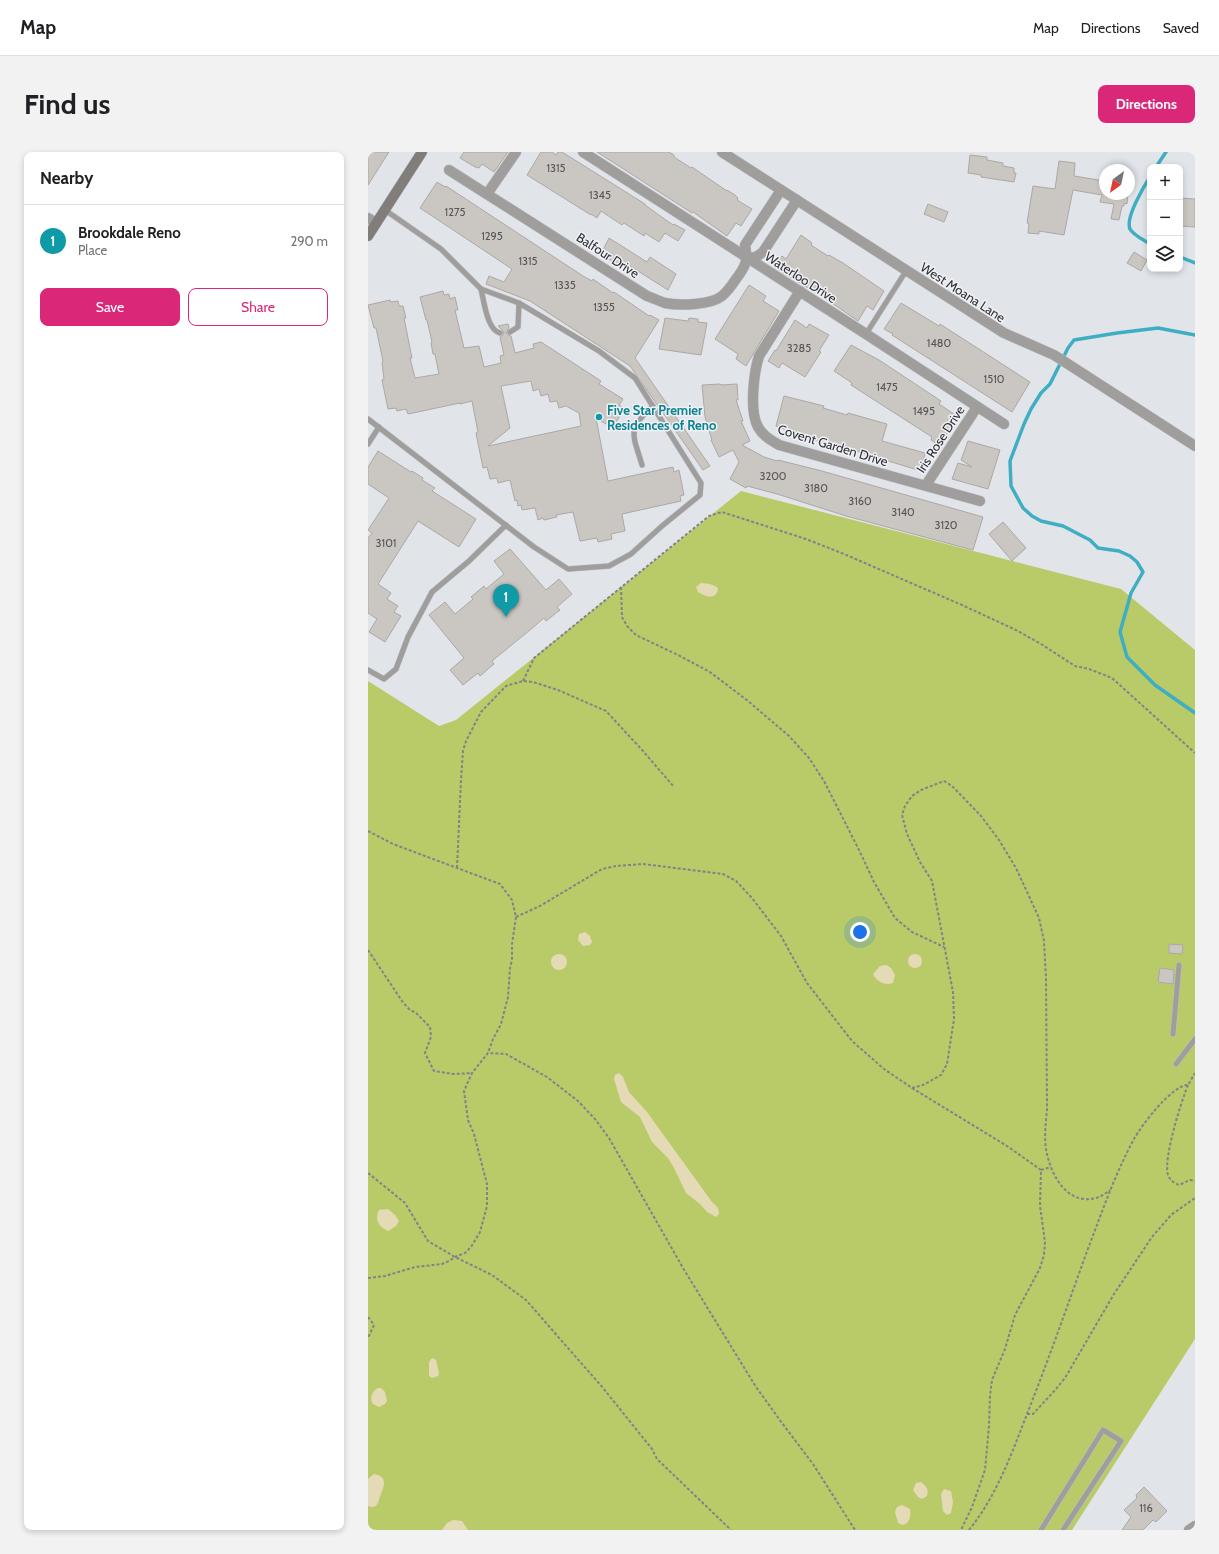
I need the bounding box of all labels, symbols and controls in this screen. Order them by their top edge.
text: Map [20,16,56,39]
text: Map [1033,19,1059,37]
text: Directions [1081,19,1141,37]
text: Saved [1163,19,1199,37]
button: Directions [1098,85,1195,123]
text: Find us [24,87,110,121]
house number: 1315 [546,161,566,175]
north arrow [1099,164,1135,200]
map controls [1147,164,1183,272]
button: + [1147,164,1183,200]
text: Nearby [40,168,93,188]
house number: 1345 [589,188,611,202]
button: − [1147,200,1183,236]
house number: 1275 [445,205,465,219]
text: Brookdale Reno [78,224,181,242]
house number: 1295 [481,229,503,243]
street label: Balfour Drive [574,229,643,281]
text: 1 [51,233,55,249]
text: 290 m [290,233,328,249]
button: layers [1147,236,1183,272]
text: Place [78,242,107,258]
street label: Waterloo Drive [762,248,840,306]
house number: 1315 [518,254,538,268]
street label: West Moana Lane [918,259,1009,326]
house number: 1335 [554,278,576,292]
button: Save [40,288,180,326]
button: Share [188,288,328,326]
house number: 1355 [593,300,615,314]
house number: 1480 [927,336,951,350]
house number: 3285 [787,341,811,355]
house number: 1510 [984,372,1005,386]
house number: 1475 [876,380,898,394]
place label: Five Star Premier Residences of Reno [607,402,717,433]
street label: Iris Rose Drive [912,402,968,476]
house number: 1495 [913,404,935,418]
marker: Five Star Premier Residences of Reno [594,412,604,422]
street label: Covent Garden Drive [776,421,890,469]
house number: 3200 [759,469,787,483]
house number: 3180 [804,481,828,495]
house number: 3160 [848,494,872,508]
house number: 3140 [891,505,915,519]
house number: 3120 [935,518,958,532]
house number: 3101 [376,536,396,550]
pin: 1 [493,584,519,617]
your location [850,922,870,942]
house number: 116 [1139,1501,1153,1515]

